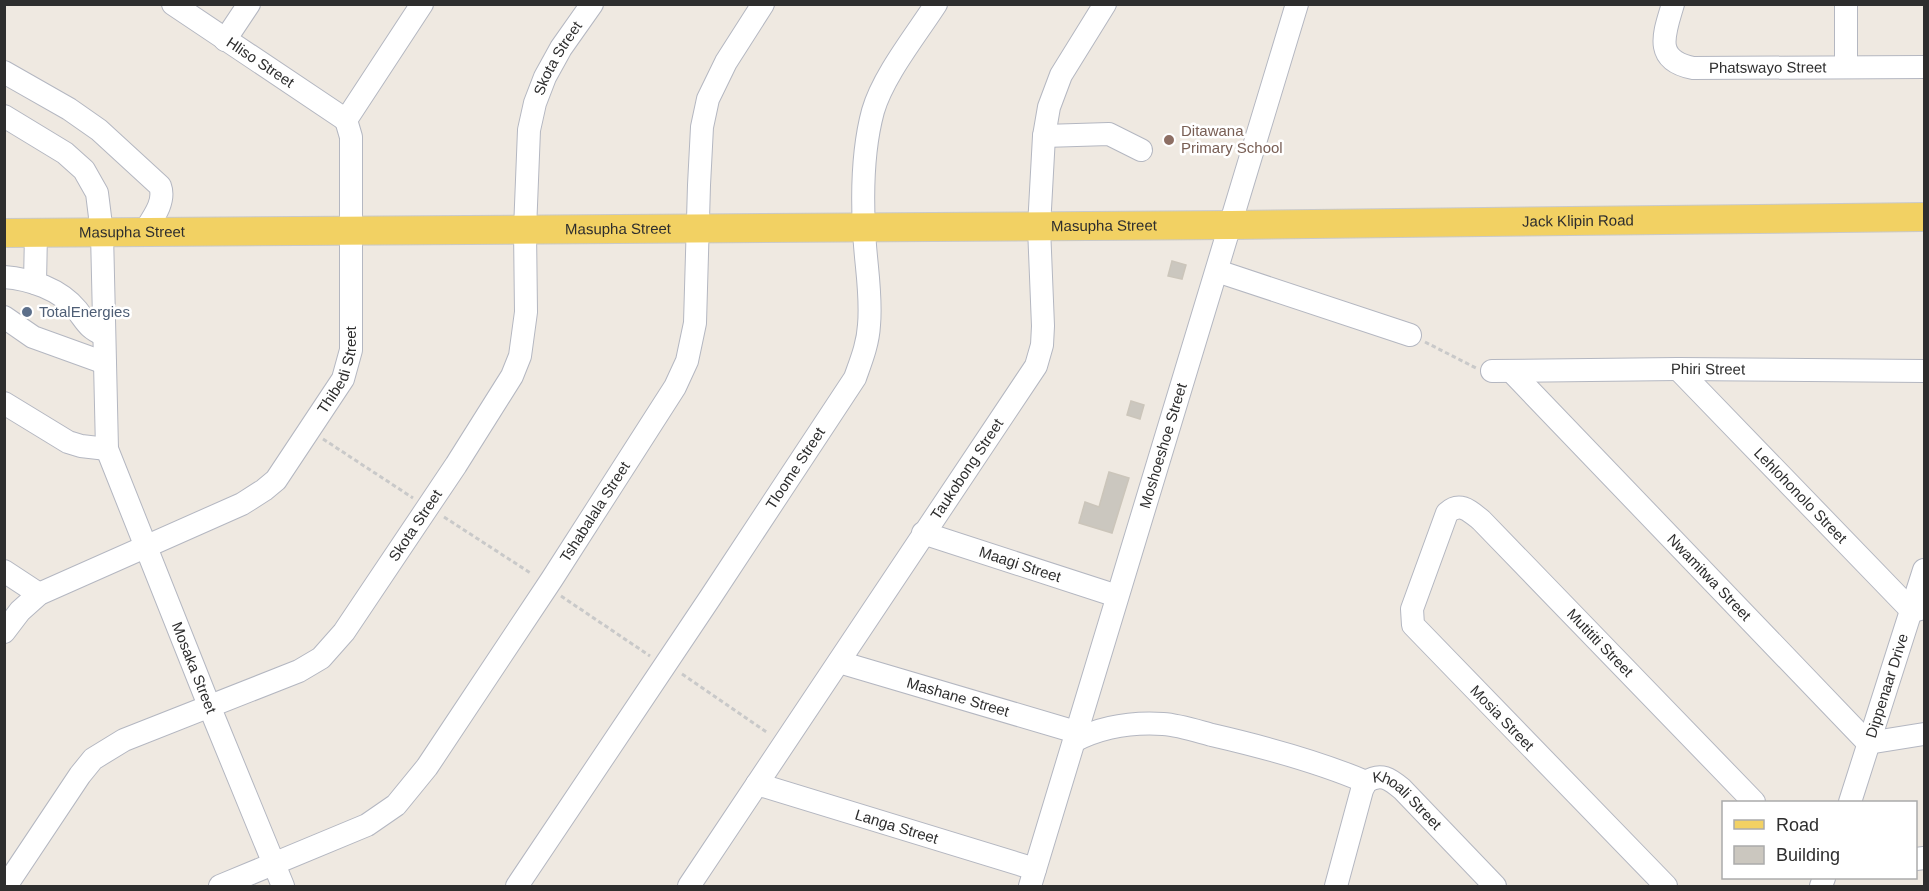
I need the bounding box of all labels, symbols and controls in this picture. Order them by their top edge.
street label: Skota Street [530,17,586,97]
street label: Hliso Street [224,33,298,91]
street label: Phatswayo Street [1709,58,1827,76]
place label: Ditawana Primary School [1181,122,1283,156]
marker: Ditawana Primary School [1162,133,1176,147]
street label: Jack Klipin Road [1522,211,1634,230]
street label: Masupha Street [1051,216,1158,234]
street label: Masupha Street [565,220,672,237]
street label: Masupha Street [79,223,186,241]
place label: TotalEnergies [39,303,130,320]
marker: TotalEnergies [20,305,34,319]
street label: Thibedi Street [314,325,359,416]
street label: Phiri Street [1671,360,1746,378]
street label: Moshoeshoe Street [1136,380,1190,510]
street label: Taukobong Street [927,415,1007,523]
street label: Tloome Street [762,423,829,512]
street label: Lehlohonolo Street [1751,444,1851,547]
street label: Tshabalala Street [556,457,634,565]
street label: Skota Street [385,485,446,564]
street label: Nwamitwa Street [1664,530,1755,624]
street label: Maagi Street [977,543,1064,586]
street label: Mutititi Street [1564,605,1637,681]
street label: Mosaka Street [169,619,221,716]
street label: Dippenaar Drive [1862,631,1911,740]
street label: Mashane Street [905,673,1012,720]
street label: Mosia Street [1467,681,1538,754]
street label: Khoali Street [1372,768,1446,833]
legend [1722,801,1917,879]
street label: Langa Street [853,806,941,847]
text: Road [1776,815,1819,835]
text: Building [1776,845,1840,865]

